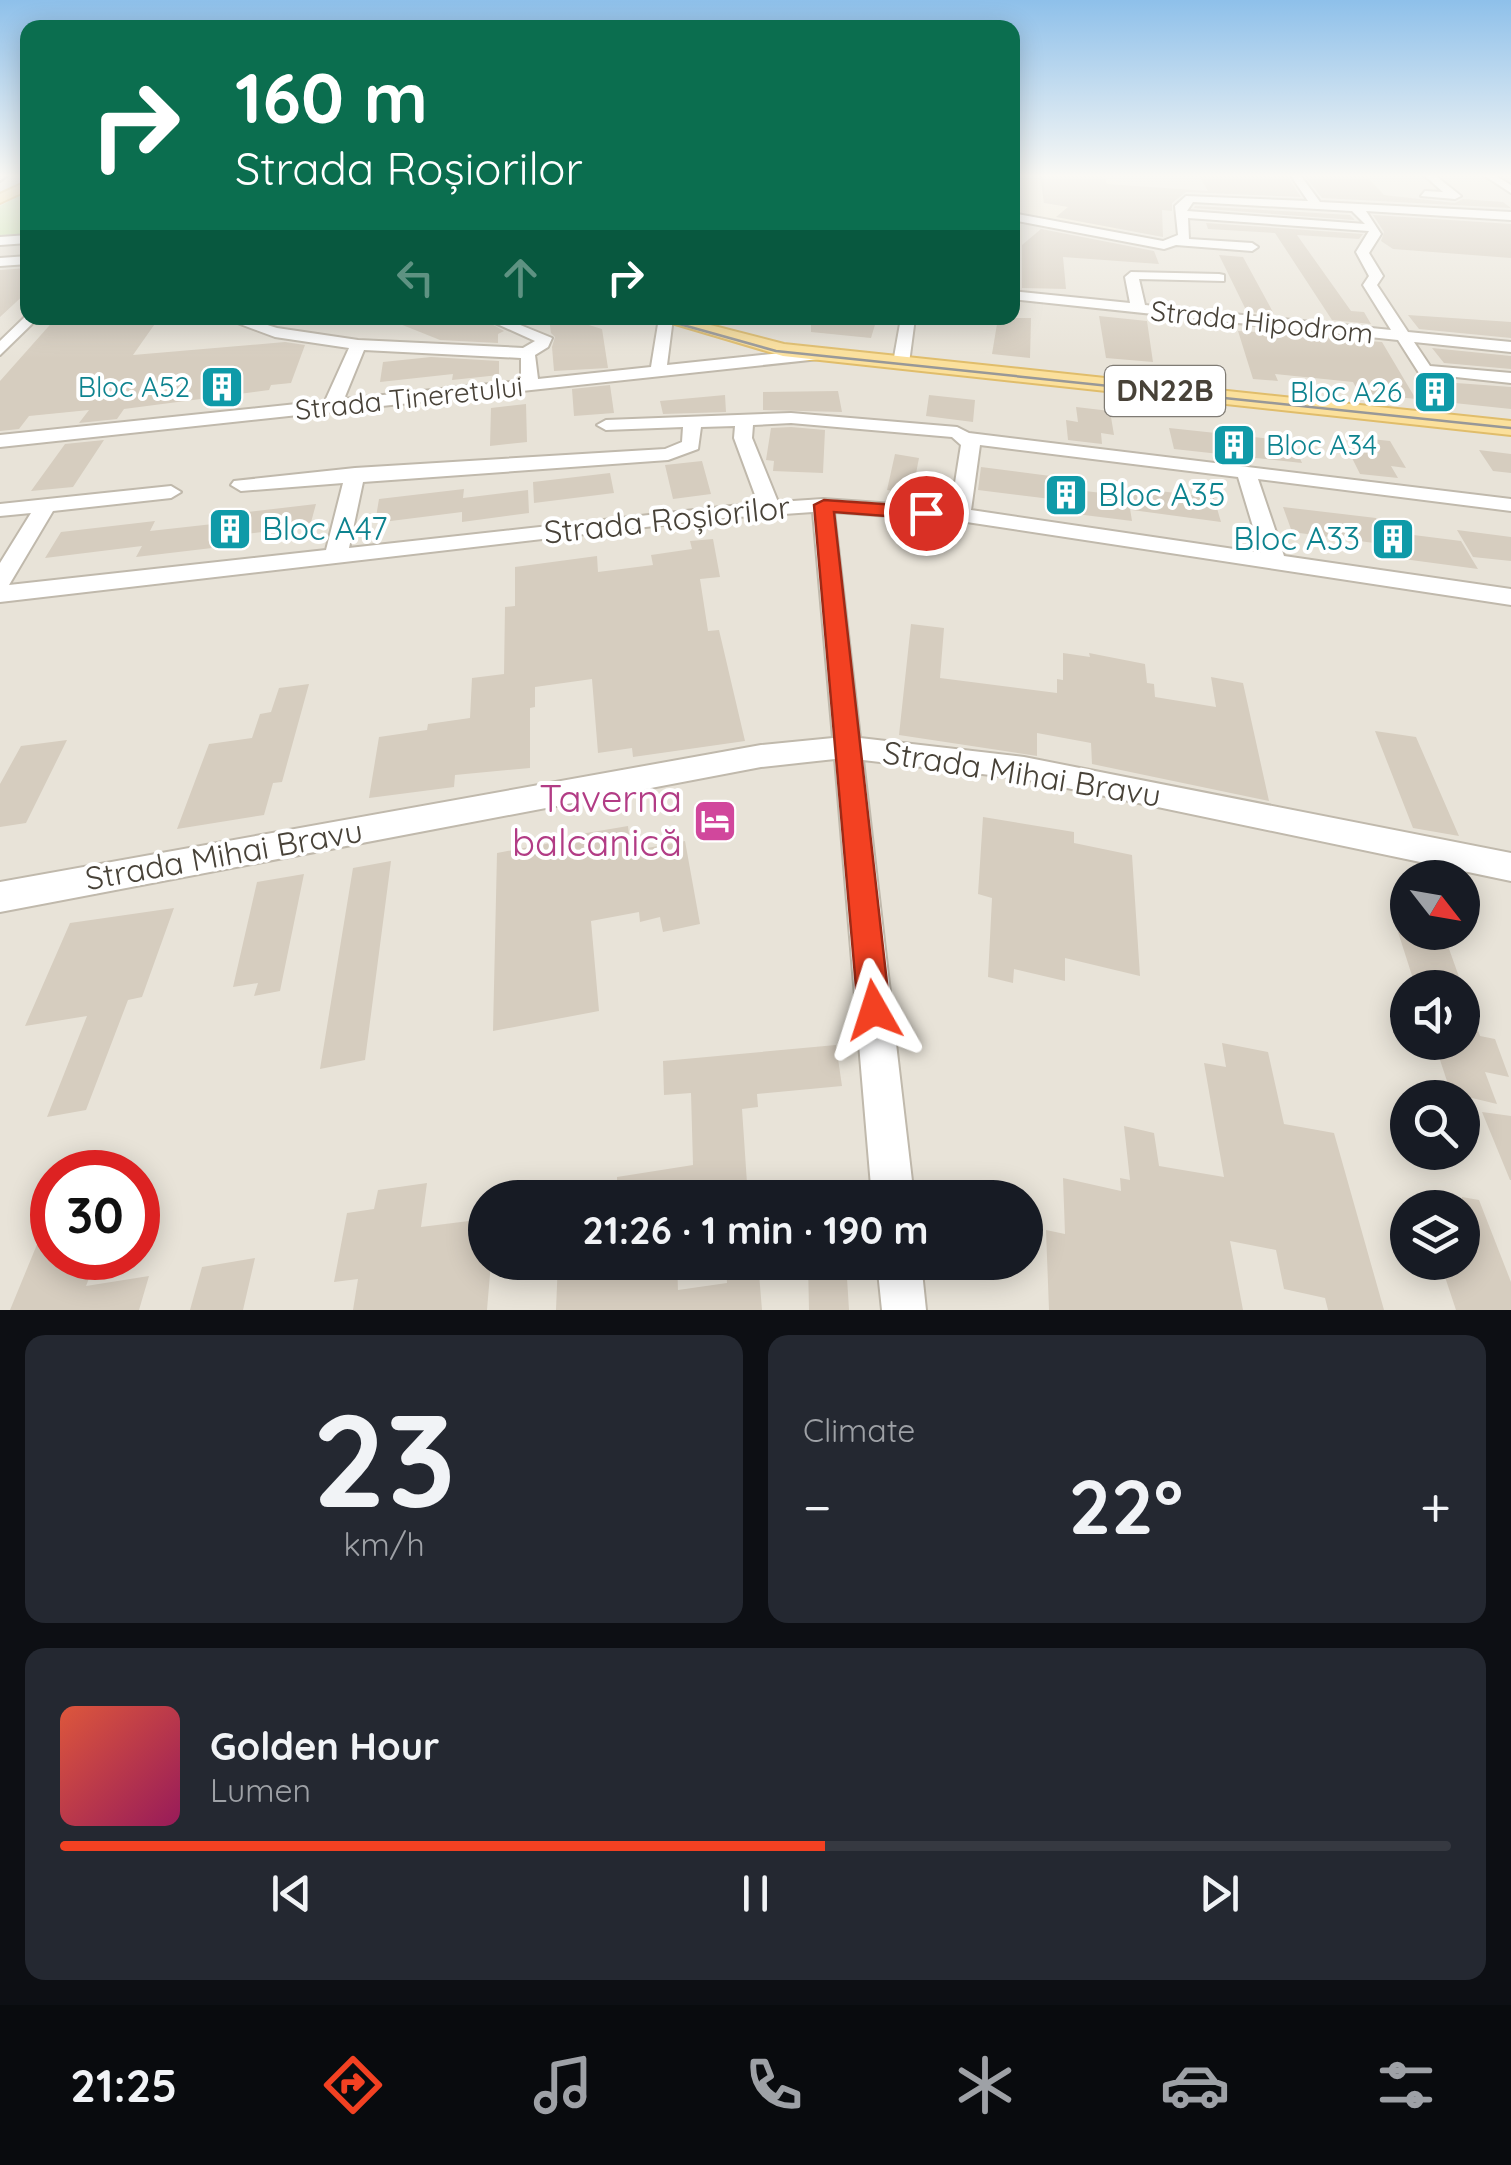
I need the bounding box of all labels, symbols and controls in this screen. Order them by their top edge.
text: 160 m [235,53,428,141]
icon: right [70,60,200,190]
text: Strada Roșiorilor [235,140,583,196]
icon: left [388,250,443,305]
icon: ahead [493,250,548,305]
icon: right [598,250,653,305]
street label: Strada Hipodrom [1149,292,1375,351]
building icon: Bloc A52 [199,364,245,410]
road number: DN22B [1105,366,1225,416]
street label: Strada Tineretului [293,368,525,427]
place label: Bloc A52 [78,369,190,404]
building icon: Bloc A26 [1412,369,1458,415]
place label: Bloc A26 [1290,374,1402,409]
building icon: Bloc A34 [1211,422,1257,468]
place label: Bloc A34 [1266,427,1377,462]
pin [884,471,969,556]
building icon: Bloc A35 [1043,472,1089,518]
place label: Bloc A35 [1098,474,1225,514]
street label: Strada Roșiorilor [542,486,792,552]
icon: arrive [899,486,954,541]
building icon: Bloc A47 [207,506,253,552]
place label: Bloc A47 [262,508,387,548]
building icon: Bloc A33 [1370,516,1416,562]
place label: Bloc A33 [1233,518,1360,558]
street label: Strada Mihai Bravu [880,731,1164,815]
place label: Taverna balcanică [512,774,682,866]
hotel icon: Taverna balcanică [692,798,738,844]
street label: Strada Mihai Bravu [82,810,366,898]
north arrow [1390,860,1480,950]
map controls [1390,860,1480,1280]
position arrow [822,958,926,1062]
button: sound [1390,970,1480,1060]
button: search [1390,1080,1480,1170]
speed limit sign: 30 [30,1150,160,1280]
button: layers [1390,1190,1480,1280]
text: 21:26 · 1 min · 190 m [582,1206,929,1254]
text: 23 [312,1377,456,1540]
text: Climate [803,1410,915,1450]
text: 22° [1068,1459,1183,1553]
text: − [803,1472,832,1541]
text: + [1420,1472,1451,1541]
text: km/h [343,1524,425,1564]
text: Golden Hour [210,1722,439,1770]
text: Lumen [210,1770,311,1810]
icon: previous [264,1866,319,1921]
icon: pause [728,1866,783,1921]
icon: next [1192,1866,1247,1921]
icon: directions [318,2050,388,2120]
icon: music [528,2050,598,2120]
icon: phone [739,2050,809,2120]
icon: climate [950,2050,1020,2120]
icon: car [1160,2050,1230,2120]
icon: filters [1371,2050,1441,2120]
text: 21:25 [70,2057,177,2113]

